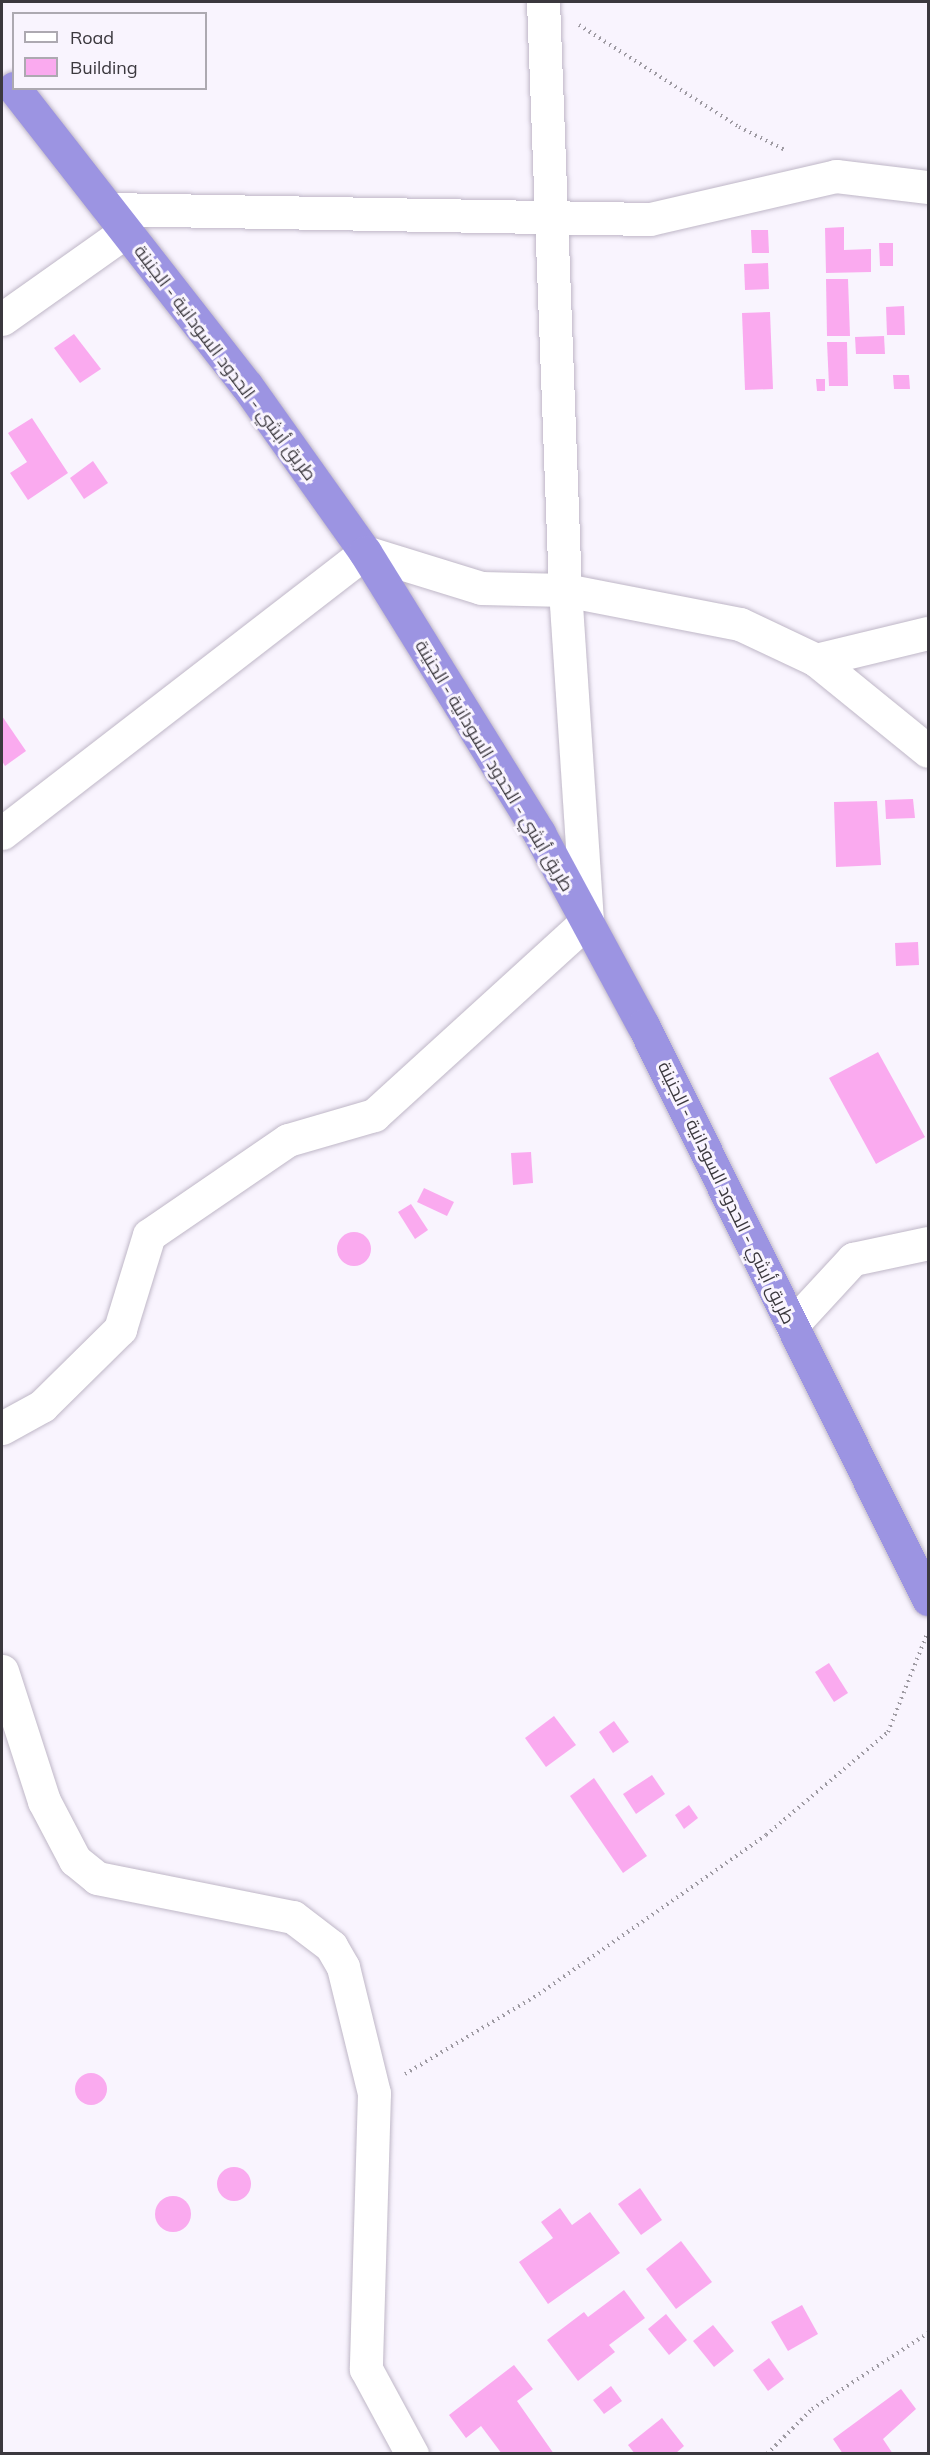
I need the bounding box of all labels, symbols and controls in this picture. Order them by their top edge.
legend [12,12,207,90]
text: Road [70,26,114,49]
text: Building [70,56,138,79]
street label: طريق أبشي - الحدود السودانية - الجنينة [129,241,321,485]
street label: طريق أبشي - الحدود السودانية - الجنينة [410,636,578,896]
street label: طريق أبشي - الحدود السودانية - الجنينة [653,1058,799,1328]

